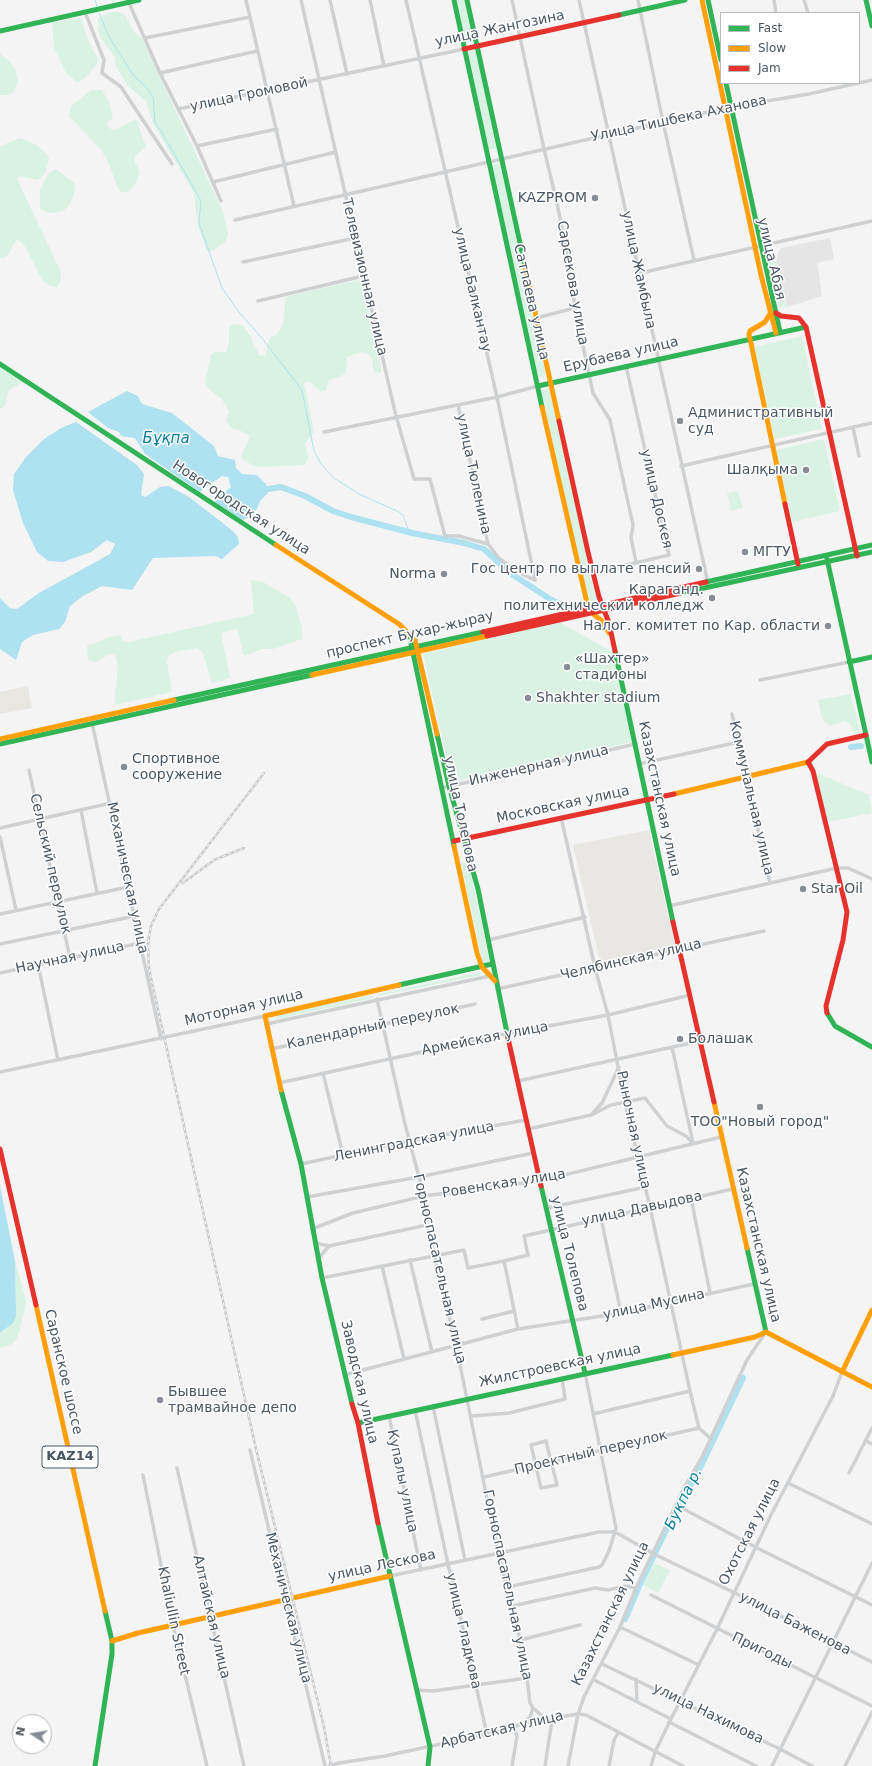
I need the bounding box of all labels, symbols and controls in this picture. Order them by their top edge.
street label: улица Жангозина [434,7,566,51]
legend [720,12,860,84]
text: Fast [758,21,782,35]
text: Slow [758,41,786,55]
text: Jam [758,61,781,75]
street label: улица Громовой [189,74,309,116]
street label: Улица Тишбека Аханова [590,92,768,146]
place label: KAZPROM [518,190,587,206]
marker: KAZPROM [590,193,600,203]
street label: Телевизионная улица [338,196,390,358]
street label: улица Жамбыла [617,209,659,331]
street label: улица Абая [753,216,789,302]
street label: Сарсекова улица [553,219,591,347]
street label: улица Балкантау [450,226,494,354]
street label: Сатпаева улица [509,242,553,362]
street label: Ерубаева улица [562,334,680,376]
place label: Административный суд [688,405,833,438]
street label: улица Тюленина [452,412,494,536]
marker: Административный суд [675,416,685,426]
water label: Бұқпа [142,430,190,448]
street label: улица Доскея [636,448,676,550]
street label: Новогородская улица [169,457,313,559]
place label: Шалқыма [727,462,798,478]
marker: Шалқыма [801,465,811,475]
place label: МГТУ [753,544,791,560]
marker: МГТУ [740,547,750,557]
place label: Гос центр по выплате пенсий [471,561,691,577]
marker: Гос центр по выплате пенсий [694,564,704,574]
place label: Norma [389,566,436,582]
marker: Norma [439,569,449,579]
place label: Караганд. политехнический колледж [503,582,704,614]
marker: Караганд. политехнический колледж [707,593,717,603]
street label: проспект Бухар-жырау [325,608,495,662]
place label: Налог. комитет по Кар. области [583,618,820,634]
marker: Налог. комитет по Кар. области [823,621,833,631]
place label: «Шахтер» стадионы [575,651,650,684]
marker: «Шахтер» стадионы [562,662,572,672]
place label: Shakhter stadium [536,690,660,706]
marker: Shakhter stadium [523,693,533,703]
street label: Коммунальная улица [725,719,777,877]
street label: Казахстанская улица [634,720,684,878]
street label: Инженерная улица [468,742,610,790]
place label: Спортивное сооружение [132,751,222,784]
street label: улица Толепова [440,754,480,874]
marker: Спортивное сооружение [119,762,129,772]
street label: Московская улица [495,783,631,827]
street label: Сельский переулок [26,792,74,936]
street label: Механическая улица [103,801,151,955]
place label: Star Oil [811,881,863,897]
marker: Star Oil [798,884,808,894]
street label: Челябинская улица [559,936,703,984]
street label: Научная улица [14,938,126,978]
street label: Моторная улица [183,986,305,1030]
street label: Календарный переулок [285,1001,461,1053]
street label: Армейская улица [420,1018,550,1060]
place label: Болашак [688,1031,754,1047]
marker: Болашак [675,1034,685,1044]
street label: Рыночная улица [612,1069,654,1191]
marker: ТОО"Новый город" [755,1102,765,1112]
place label: ТОО"Новый город" [691,1114,829,1130]
street label: Ленинградская улица [332,1118,496,1166]
street label: Ровенская улица [441,1166,567,1202]
street label: Казахстанская улица [732,1166,784,1324]
street label: Горноспасательная улица [409,1172,469,1366]
street label: улица Давыдова [580,1188,704,1230]
street label: улица Толепова [547,1195,591,1313]
street label: улица Мусина [601,1286,707,1324]
street label: Саранское шоссе [40,1308,86,1436]
street label: Заводская улица [337,1319,381,1445]
street label: Жилстроевская улица [477,1341,643,1391]
place label: Бывшее трамвайное депо [168,1384,297,1416]
marker: Бывшее трамвайное депо [155,1395,165,1405]
street label: Проектный переулок [513,1427,669,1479]
street label: Купалы улица [383,1428,421,1534]
road number: KAZ14 [42,1446,98,1468]
water label: Букпа р. [661,1465,707,1533]
street label: Охотская улица [716,1476,784,1588]
street label: Горноспасательная улица [479,1488,535,1682]
street label: Механическая улица [261,1531,315,1685]
street label: Казахстанская улица [569,1539,653,1689]
street label: улица Лескова [327,1546,437,1586]
street label: Алтайская улица [189,1554,233,1680]
street label: Khaliullin Street [153,1565,193,1677]
street label: улица Гладкова [441,1571,485,1691]
street label: улица Баженова [736,1589,854,1659]
street label: Пригоды [729,1629,795,1673]
street label: улица Нахимова [650,1680,766,1748]
street label: Арбатская улица [439,1708,565,1752]
north arrow [12,1714,52,1754]
text: N [13,1726,28,1737]

